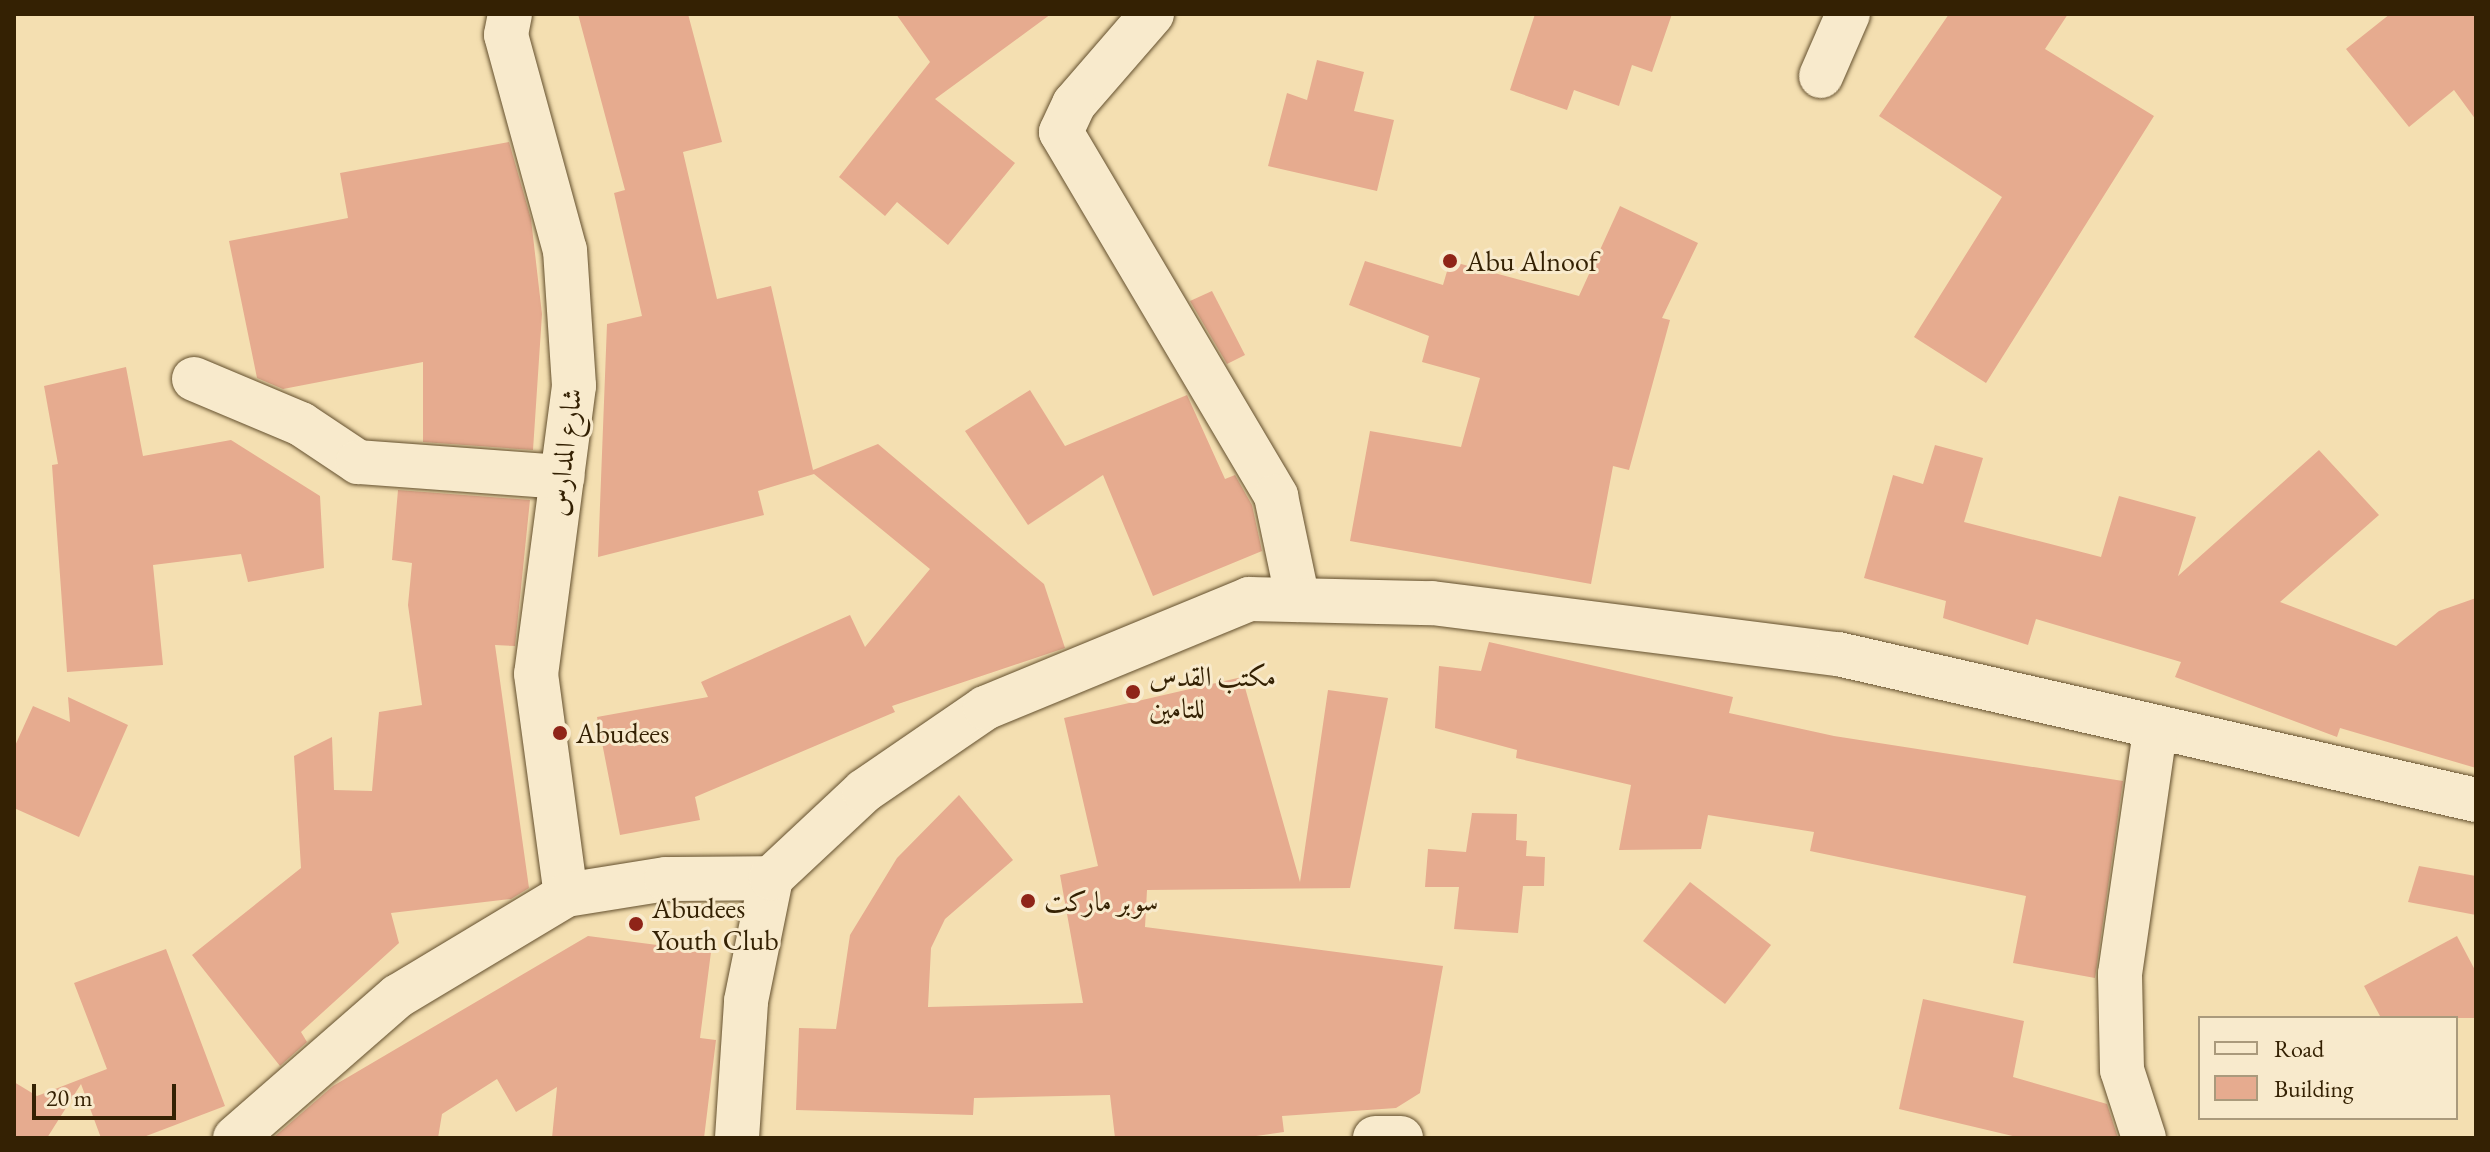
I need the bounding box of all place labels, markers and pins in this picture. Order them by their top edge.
place label: Abu Alnoof [1466,244,1598,278]
marker: Abu Alnoof [1441,252,1459,270]
place label: مكتب القدس للتامين [1149,659,1276,725]
marker: مكتب القدس للتامين [1124,683,1142,701]
place label: Abudees [576,716,669,750]
marker: Abudees [551,724,569,742]
place label: سوبر ماركت [1044,884,1158,918]
place label: Abudees Youth Club [652,891,779,957]
marker: سوبر ماركت [1019,892,1037,910]
marker: Abudees Youth Club [627,915,645,933]

